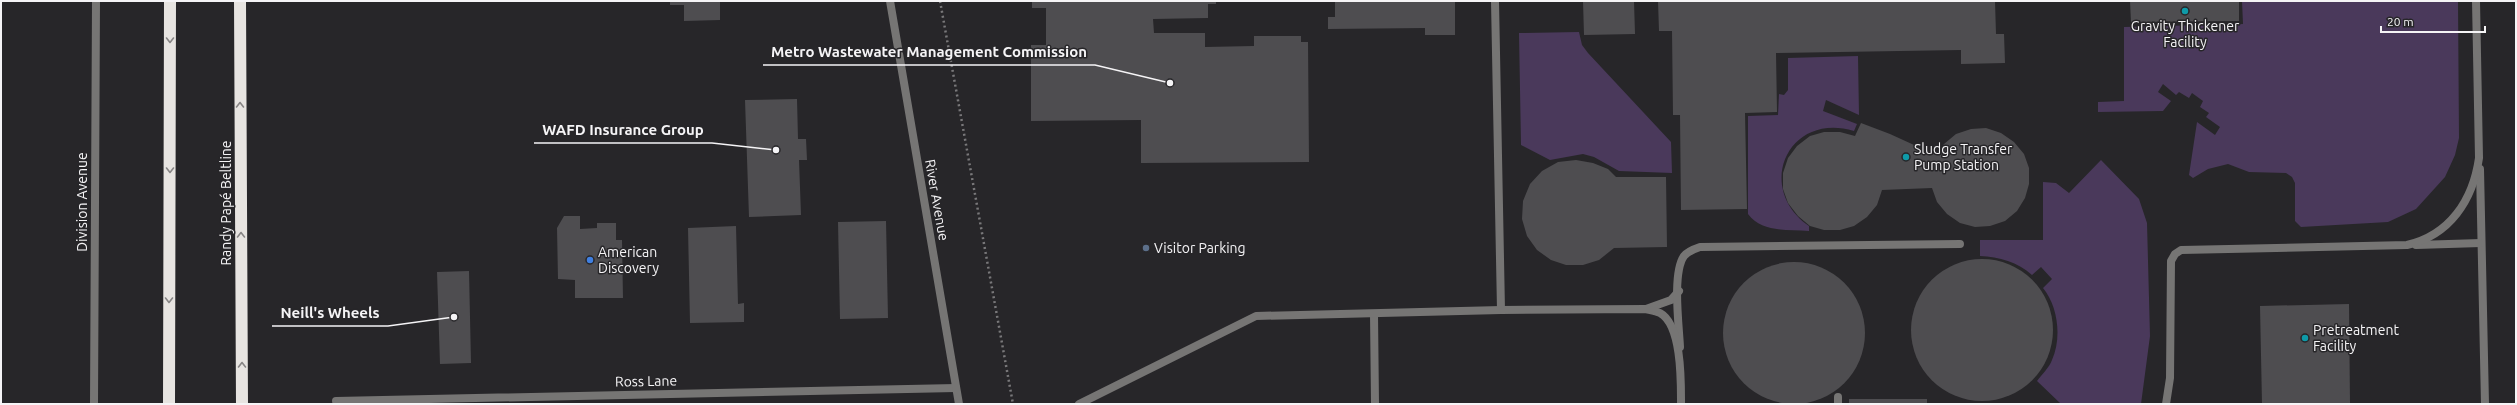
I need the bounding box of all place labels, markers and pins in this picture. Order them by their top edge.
marker: Gravity Thickener Facility [2180,6,2190,16]
place label: Gravity Thickener Facility [2131,18,2240,50]
callout: Metro Wastewater Management Commission [763,38,1095,65]
callout: WAFD Insurance Group [534,116,712,143]
place label: Sludge Transfer Pump Station [1914,141,2013,173]
marker: Sludge Transfer Pump Station [1901,152,1911,162]
place label: Visitor Parking [1154,240,1246,256]
marker: Visitor Parking [1141,243,1151,253]
place label: American Discovery [598,244,659,276]
marker: American Discovery [585,255,595,265]
callout: Neill's Wheels [272,299,388,326]
place label: Pretreatment Facility [2313,322,2399,354]
marker: Pretreatment Facility [2300,333,2310,343]

